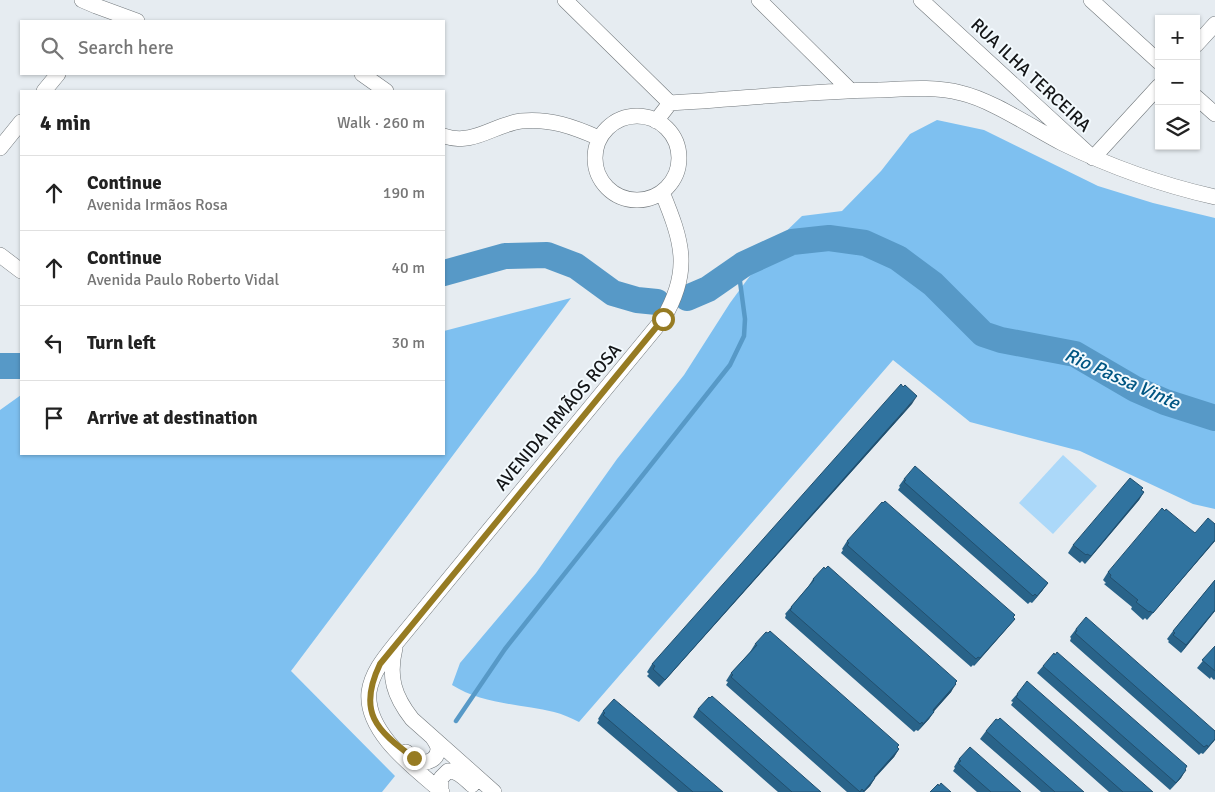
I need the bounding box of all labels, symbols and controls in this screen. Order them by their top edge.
street label: RUA ILHA TERCEIRA [966,14,1096,136]
map controls [1155,15,1200,150]
button: + [1155,15,1200,60]
search box [20,20,445,75]
icon: search [38,34,66,62]
text: Search here [78,36,174,60]
button: − [1155,60,1200,105]
button: layers [1155,105,1200,150]
text: 4 min [40,110,91,136]
text: Walk · 260 m [337,113,425,133]
text: Continue [87,171,162,195]
icon: ahead [40,179,68,207]
text: 190 m [383,183,425,203]
text: Avenida Irmãos Rosa [87,195,228,215]
text: Continue [87,246,162,270]
icon: ahead [40,254,68,282]
text: 40 m [391,258,425,278]
text: Avenida Paulo Roberto Vidal [87,270,279,290]
route start [652,308,675,331]
icon: left [40,329,68,357]
text: Turn left [87,331,156,355]
text: 30 m [391,333,425,353]
street label: AVENIDA IRMÃOS ROSA [490,339,626,495]
water label: Rio Passa Vinte [1061,343,1185,416]
icon: arrive [40,404,68,432]
text: Arrive at destination [87,406,258,430]
route end [403,747,426,770]

